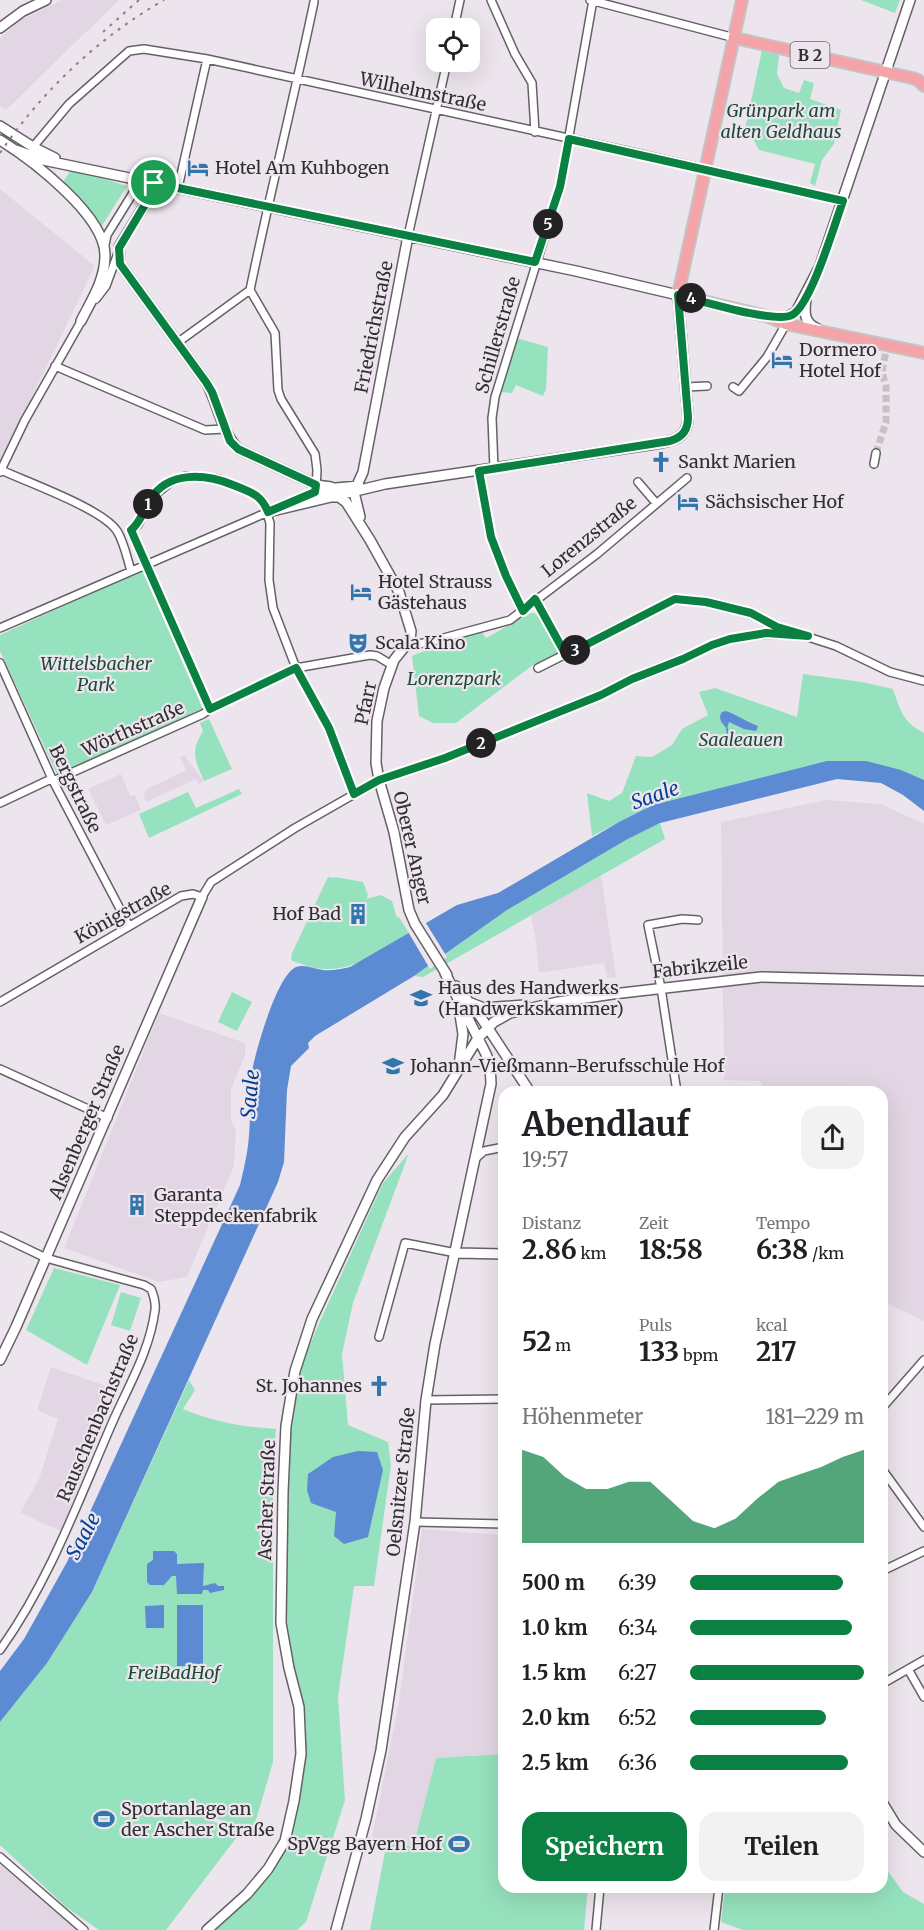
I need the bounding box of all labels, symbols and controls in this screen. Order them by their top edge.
map controls [426,18,480,72]
button: locate [426,18,480,72]
road number: B 2 [790,42,830,68]
street label: Wilhelmstraße [357,67,488,116]
park label: Grünpark am alten Geldhaus [720,99,842,143]
hotel icon: Hotel Am Kuhbogen [186,156,210,180]
place label: Hotel Am Kuhbogen [215,156,390,179]
pin [128,157,179,208]
icon: arrive [137,166,170,199]
pin: 5 [533,209,563,239]
text: 5 [543,214,553,234]
street label: Friedrichstraße [349,259,398,395]
street label: Schillerstraße [470,274,525,396]
pin: 4 [676,283,706,313]
text: 4 [686,288,696,308]
place label: Dormero Hotel Hof [799,338,882,382]
hotel icon: Dormero Hotel Hof [770,348,794,372]
church icon: Sankt Marien [649,450,673,474]
place label: Sankt Marien [678,450,796,473]
pin: 1 [133,489,163,519]
hotel icon: Sächsischer Hof [676,490,700,514]
place label: Sächsischer Hof [705,490,845,513]
street label: Lorenzstraße [537,491,641,582]
text: 1 [144,494,152,514]
place label: Hotel Strauss Gästehaus [378,570,493,614]
hotel icon: Hotel Strauss Gästehaus [349,580,373,604]
theatre icon: Scala Kino [346,631,370,655]
place label: Scala Kino [375,631,465,654]
pin: 3 [560,635,590,665]
text: 3 [570,640,580,660]
park label: Wittelsbacher Park [40,652,152,696]
park label: Lorenzpark [407,667,501,690]
street label: Pfarr [350,679,381,727]
street label: Wörthstraße [77,696,188,762]
pin: 2 [466,728,496,758]
park label: Saaleauen [699,728,783,751]
text: 2 [476,733,486,753]
street label: Bergstraße [44,741,107,837]
water label: Saale [627,775,682,814]
street label: Oberer Anger [388,789,437,907]
street label: Königstraße [71,877,175,948]
place label: Hof Bad [272,902,341,925]
building icon: Hof Bad [346,902,370,926]
street label: Fabrikzeile [651,950,749,983]
place label: Haus des Handwerks (Handwerkskammer) [438,976,624,1020]
school or university icon: Haus des Handwerks (Handwerkskammer) [409,986,433,1010]
street label: Alsenberger Straße [43,1041,130,1204]
school or university icon: Johann-Vießmann-Berufsschule Hof [381,1054,405,1078]
place label: Johann-Vießmann-Berufsschule Hof [409,1054,725,1077]
water label: Saale [235,1068,264,1120]
text: Abendlauf [522,1104,690,1145]
button: share [801,1106,864,1169]
text: 19:57 [522,1147,568,1172]
place label: Garanta Steppdeckenfabrik [154,1183,318,1227]
building icon: Garanta Steppdeckenfabrik [125,1193,149,1217]
text: Distanz [522,1213,581,1233]
text: Zeit [639,1213,669,1233]
text: Tempo [756,1213,810,1233]
text: 2.86 [522,1233,577,1266]
text: 18:58 [639,1233,703,1266]
text: 6:38 [756,1233,808,1266]
text: km [577,1243,607,1263]
text: /km [808,1243,844,1263]
text: Puls [639,1315,672,1335]
text: kcal [756,1315,787,1335]
text: 52 [522,1325,552,1358]
street label: Rauschenbachstraße [52,1330,143,1505]
text: m [552,1335,571,1355]
text: 133 [639,1335,679,1368]
text: 217 [756,1335,797,1368]
text: bpm [679,1345,718,1365]
place label: St. Johannes [255,1374,362,1397]
church icon: St. Johannes [367,1374,391,1398]
text: Höhenmeter [522,1404,643,1429]
text: 181–229 m [765,1404,864,1429]
street label: Oelsnitzer Straße [381,1406,420,1558]
street label: Ascher Straße [253,1439,280,1562]
water label: Saale [60,1508,105,1563]
text: 500 m [522,1570,585,1595]
text: 6:39 [618,1570,657,1595]
text: 1.0 km [522,1615,588,1640]
text: 6:34 [618,1615,657,1640]
text: 1.5 km [522,1660,586,1685]
text: 6:27 [618,1660,657,1685]
park label: FreiBadHof [127,1661,222,1684]
text: 2.0 km [522,1705,590,1730]
text: 6:52 [618,1705,657,1730]
text: 2.5 km [522,1750,589,1775]
text: 6:36 [618,1750,657,1775]
place label: Sportanlage an der Ascher Straße [121,1797,274,1841]
sports icon: Sportanlage an der Ascher Straße [92,1807,116,1831]
button: Speichern [522,1812,687,1881]
button: Teilen [699,1812,864,1881]
place label: SpVgg Bayern Hof [287,1832,443,1855]
sports icon: SpVgg Bayern Hof [447,1832,471,1856]

